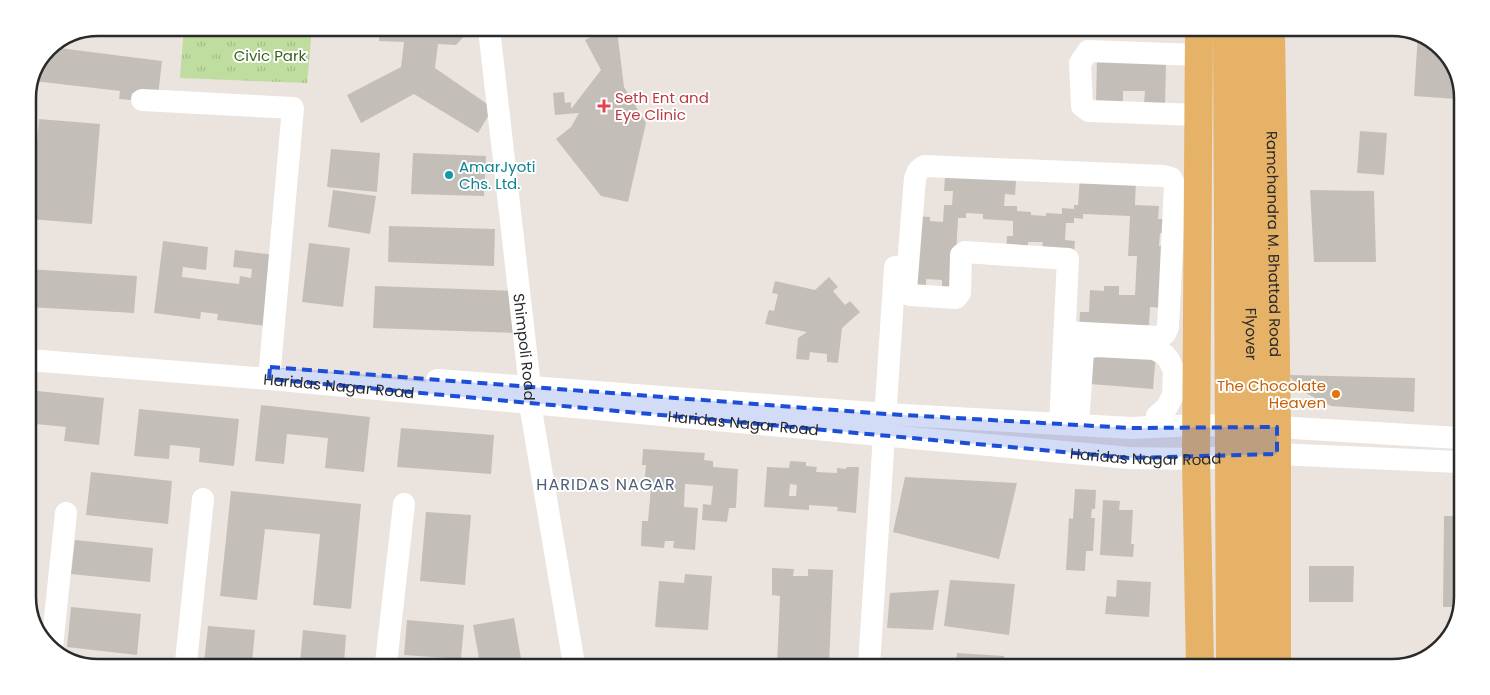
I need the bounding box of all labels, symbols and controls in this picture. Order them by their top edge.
park label: Civic Park [234,45,307,66]
place label: Seth Ent and Eye Clinic [615,87,709,125]
marker: Seth Ent and Eye Clinic [597,99,611,113]
street label: Ramchandra M. Bhattad Road [1262,131,1286,357]
place label: AmarJyoti Chs. Ltd. [459,156,535,194]
marker: AmarJyoti Chs. Ltd. [443,169,455,181]
street label: Shimpoli Road [509,292,541,401]
street label: Flyover [1241,308,1263,361]
street label: Haridas Nagar Road [263,368,415,403]
place label: The Chocolate Heaven [1217,375,1326,413]
marker: The Chocolate Heaven [1330,388,1342,400]
street label: Haridas Nagar Road [667,405,820,440]
street label: Haridas Nagar Road [1069,442,1222,470]
district label: HARIDAS NAGAR [536,473,676,496]

